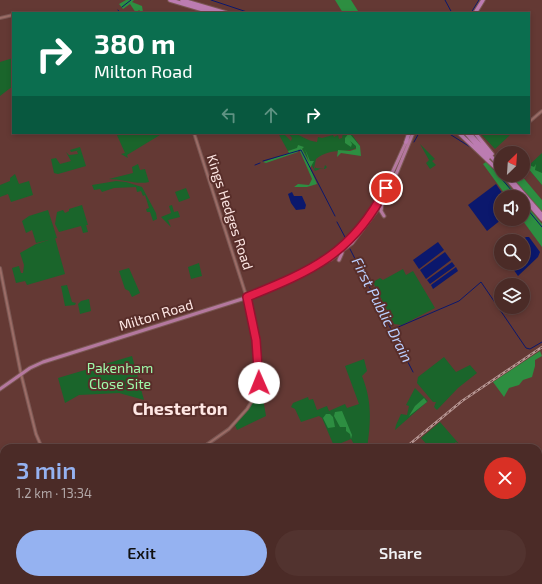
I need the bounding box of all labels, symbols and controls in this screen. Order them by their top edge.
text: 380 m [94,26,176,60]
icon: right [28,28,80,80]
text: Milton Road [94,60,192,82]
icon: left [218,104,240,126]
icon: ahead [260,104,282,126]
icon: right [302,104,324,126]
north arrow [494,146,530,182]
map controls [494,146,530,314]
street label: Kings Hedges Road [204,152,257,272]
pin [369,171,403,205]
icon: arrive [375,177,397,199]
button: sound [494,190,530,226]
button: search [494,234,530,270]
water label: First Public Drain [349,254,417,365]
button: layers [494,278,530,314]
street label: Milton Road [117,295,195,334]
park label: Pakenham Close Site [87,359,153,392]
position arrow [238,362,280,404]
district label: Chesterton [132,397,228,419]
text: 3 min [16,455,76,484]
button: close [484,457,526,499]
text: 1.2 km · 13:34 [16,485,92,501]
button: Exit [16,530,267,576]
button: Share [275,530,526,576]

